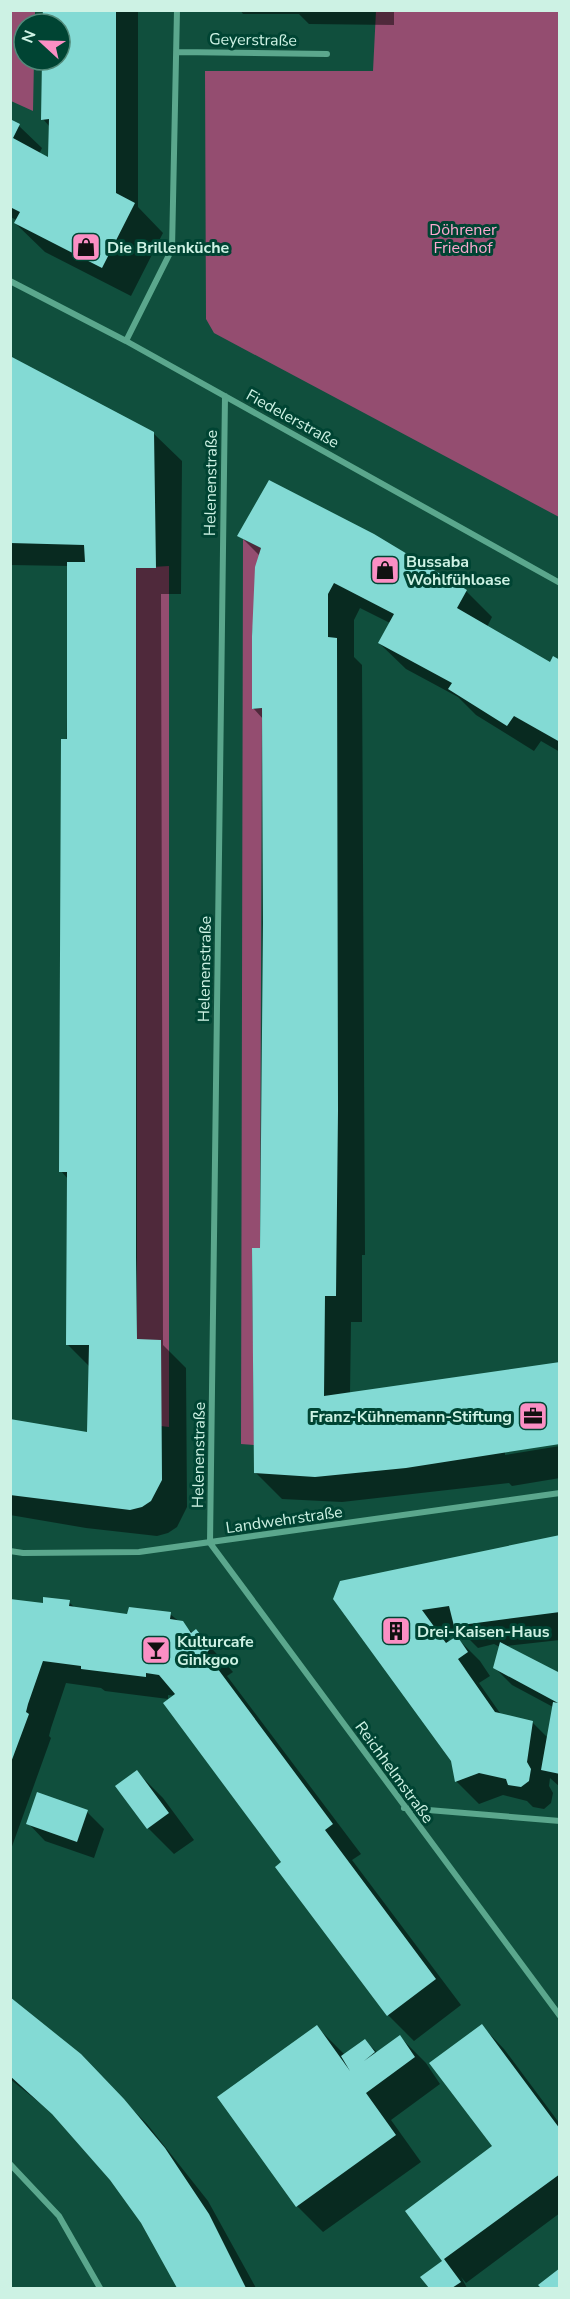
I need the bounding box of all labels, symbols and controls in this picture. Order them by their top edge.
north arrow [12,12,72,72]
text: N [17,27,41,46]
street label: Geyerstraße [209,28,297,52]
park label: Döhrener Friedhof [429,219,497,259]
shop icon: Die Brillenküche [70,231,102,263]
place label: Die Brillenküche [107,237,230,259]
street label: Fiedelerstraße [242,384,343,454]
street label: Helenenstraße [199,430,223,536]
place label: Bussaba Wohlfühloase [406,551,511,591]
shop icon: Bussaba Wohlfühloase [369,554,401,586]
street label: Helenenstraße [193,916,217,1022]
office icon: Franz-Kühnemann-Stiftung [517,1400,549,1432]
street label: Helenenstraße [187,1402,211,1508]
place label: Franz-Kühnemann-Stiftung [310,1406,512,1428]
street label: Landwehrstraße [224,1501,344,1539]
building icon: Drei-Kaisen-Haus [380,1615,412,1647]
place label: Drei-Kaisen-Haus [417,1621,550,1643]
place label: Kulturcafe Ginkgoo [177,1631,254,1671]
bar icon: Kulturcafe Ginkgoo [140,1634,172,1666]
street label: Reichhelmstraße [350,1717,439,1828]

